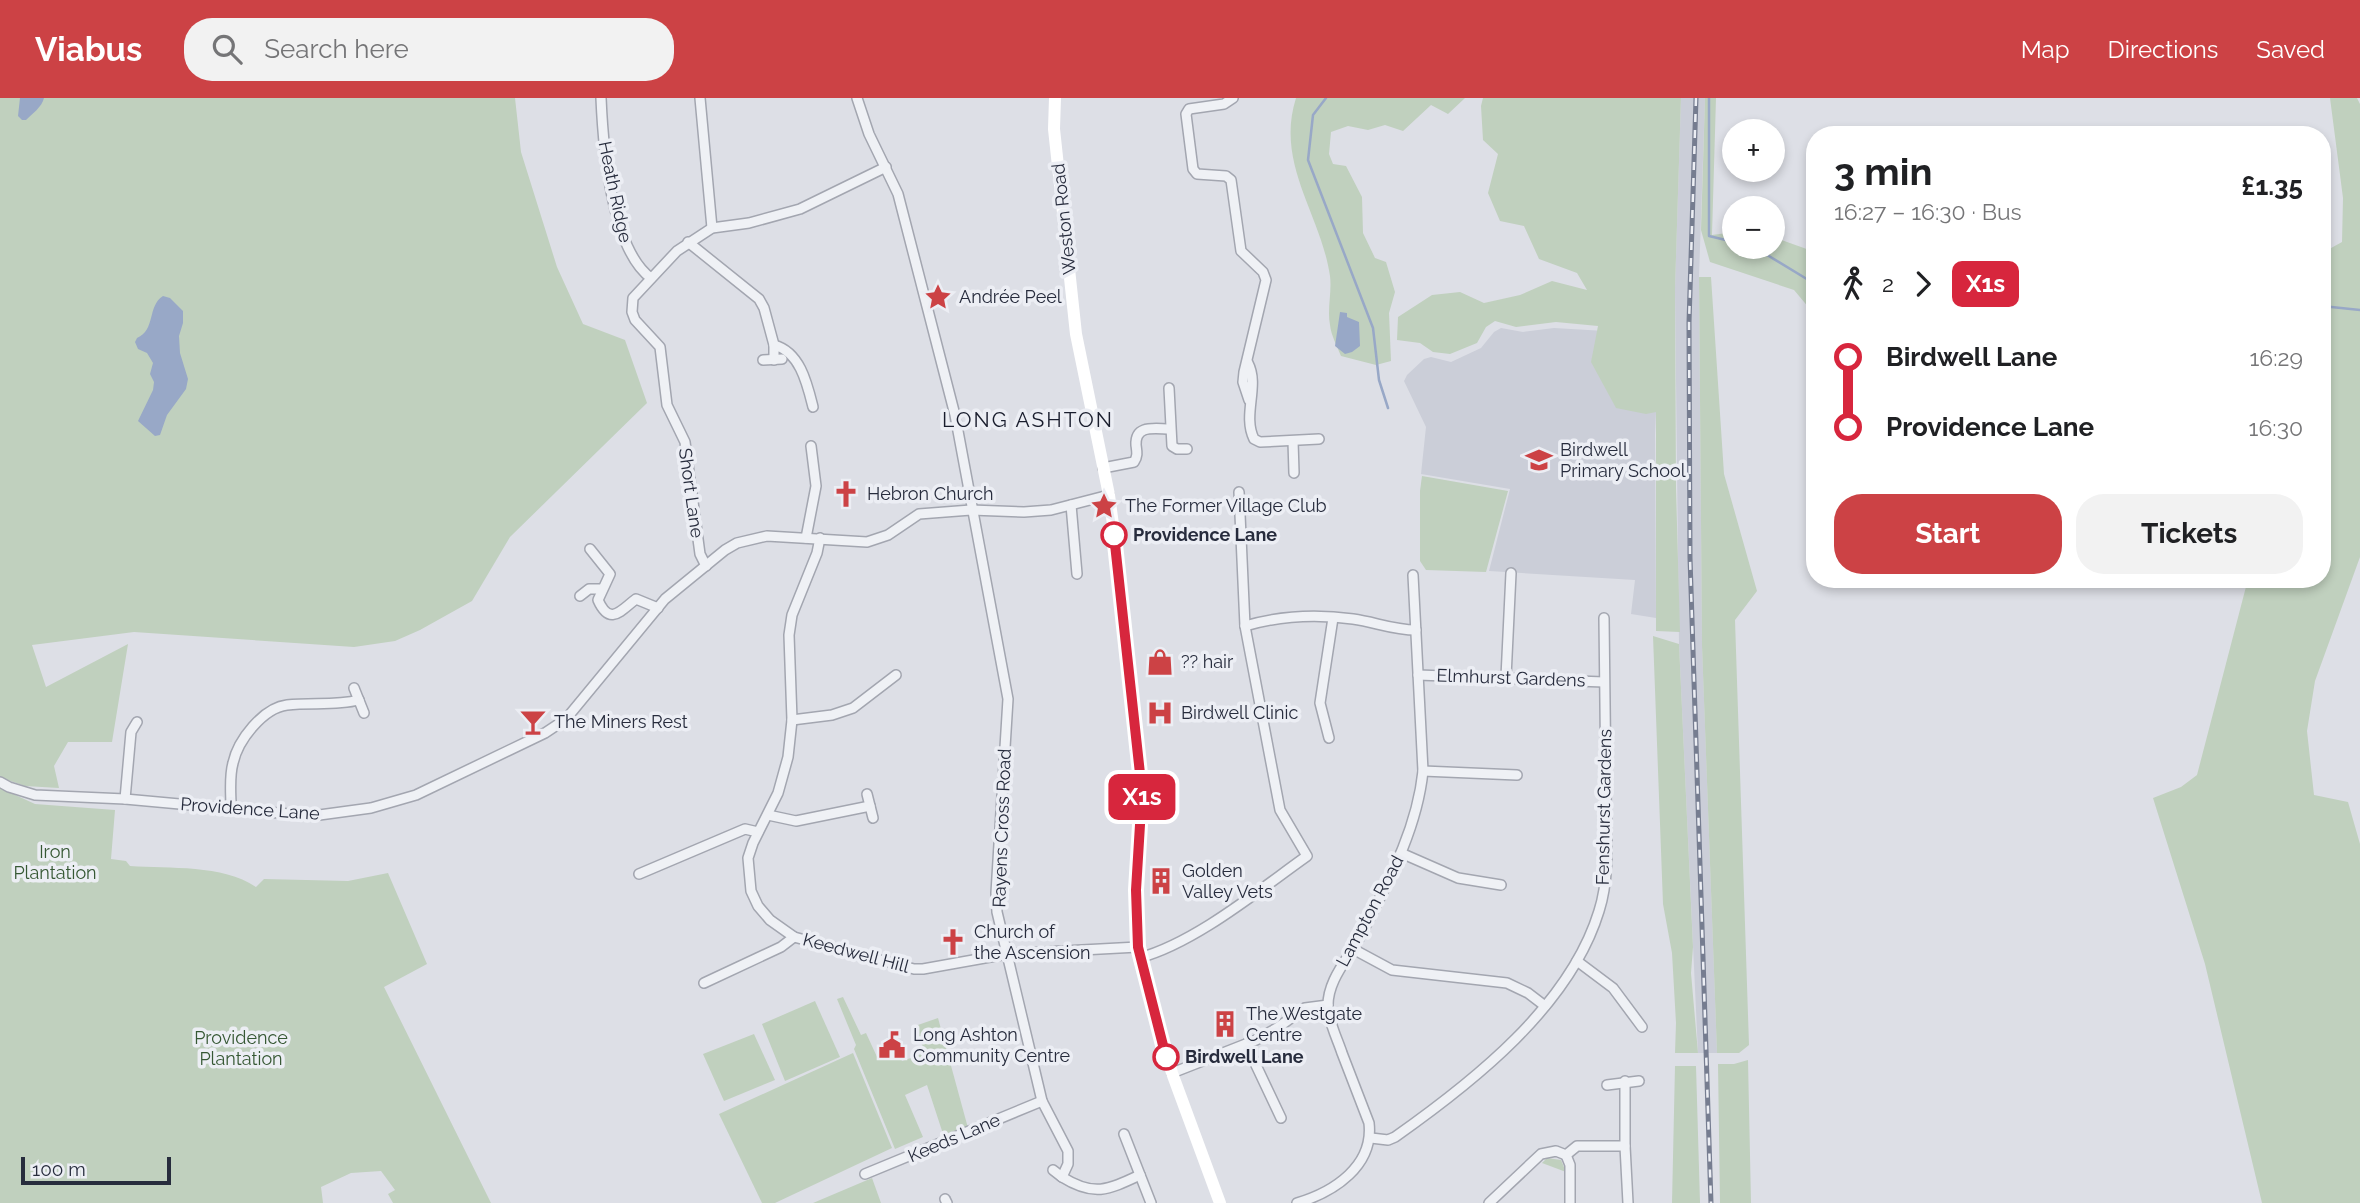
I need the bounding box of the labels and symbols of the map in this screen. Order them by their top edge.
street label: Heath Ridge [595,139,637,245]
street label: Weston Road [1047,162,1080,276]
place icon: Andrée Peel [923,282,953,312]
place label: Andrée Peel [959,286,1062,307]
district label: LONG ASHTON [942,407,1114,432]
place label: Birdwell Primary School [1560,439,1686,481]
school or university icon: Birdwell Primary School [1524,445,1554,475]
street label: Short Lane [675,447,708,540]
church icon: Hebron Church [831,479,861,509]
place label: Hebron Church [867,483,994,504]
place icon: The Former Village Club [1089,491,1119,521]
place label: The Former Village Club [1125,495,1327,516]
marker: Providence Lane [1101,522,1127,548]
place label: Providence Lane [1133,524,1277,545]
shop icon: ?? hair [1145,647,1175,677]
place label: ?? hair [1181,651,1234,672]
street label: Elmhurst Gardens [1436,664,1586,691]
hospital icon: Birdwell Clinic [1145,698,1175,728]
place label: Birdwell Clinic [1181,702,1298,723]
bar icon: The Miners Rest [518,707,548,737]
place label: The Miners Rest [554,711,688,732]
street label: Fenshurst Gardens [1592,728,1615,885]
street label: Rayens Cross Road [988,748,1015,908]
line badge: X1s [1102,774,1182,820]
street label: Providence Lane [180,793,321,824]
park label: Iron Plantation [13,841,97,883]
street label: Lampton Road [1331,852,1408,970]
place label: Golden Valley Vets [1182,860,1273,902]
building icon: Golden Valley Vets [1146,866,1176,896]
place label: Church of the Ascension [974,921,1091,963]
church icon: Church of the Ascension [938,927,968,957]
street label: Keedwell Hill [801,928,912,977]
place label: The Westgate Centre [1246,1003,1363,1045]
building icon: The Westgate Centre [1210,1009,1240,1039]
place label: Long Ashton Community Centre [913,1024,1071,1066]
park label: Providence Plantation [194,1027,288,1069]
public building icon: Long Ashton Community Centre [877,1030,907,1060]
marker: Birdwell Lane [1153,1044,1179,1070]
place label: Birdwell Lane [1185,1046,1304,1067]
street label: Keeds Lane [905,1109,1003,1166]
scale bar [21,1154,172,1186]

